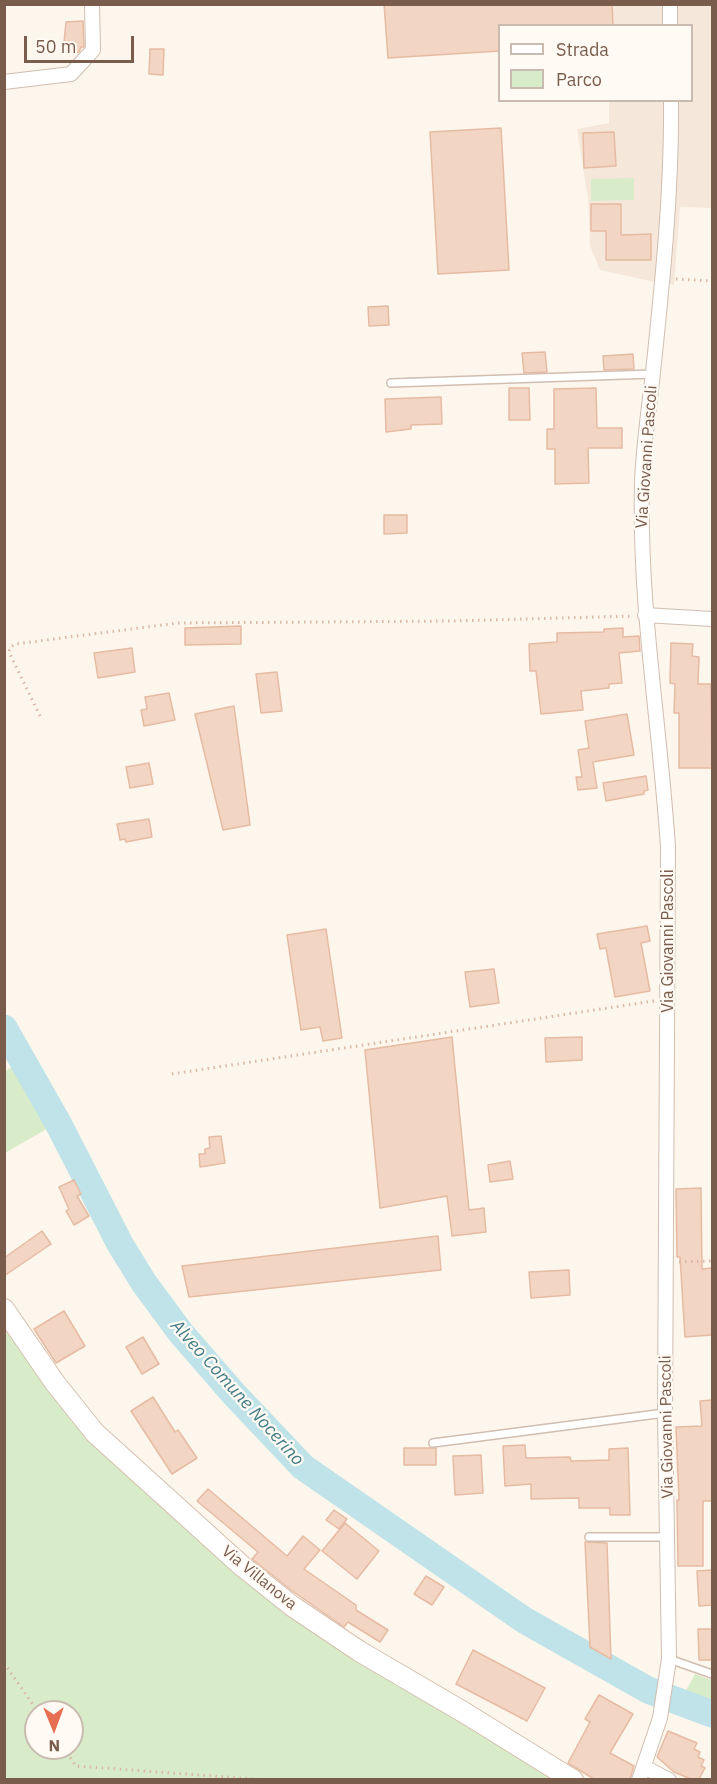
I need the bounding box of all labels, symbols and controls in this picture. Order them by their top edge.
scale bar [27,24,136,62]
legend [498,24,693,102]
text: 50 m [35,35,77,58]
text: Strada [556,38,609,61]
text: Parco [556,68,602,91]
street label: Via Giovanni Pascoli [632,385,662,529]
street label: Via Giovanni Pascoli [658,869,678,1013]
water label: Alveo Comune Nocerino [166,1316,308,1470]
street label: Via Giovanni Pascoli [656,1355,678,1499]
street label: Via Villanova [218,1542,300,1614]
north arrow [24,1700,84,1760]
text: N [48,1736,60,1756]

